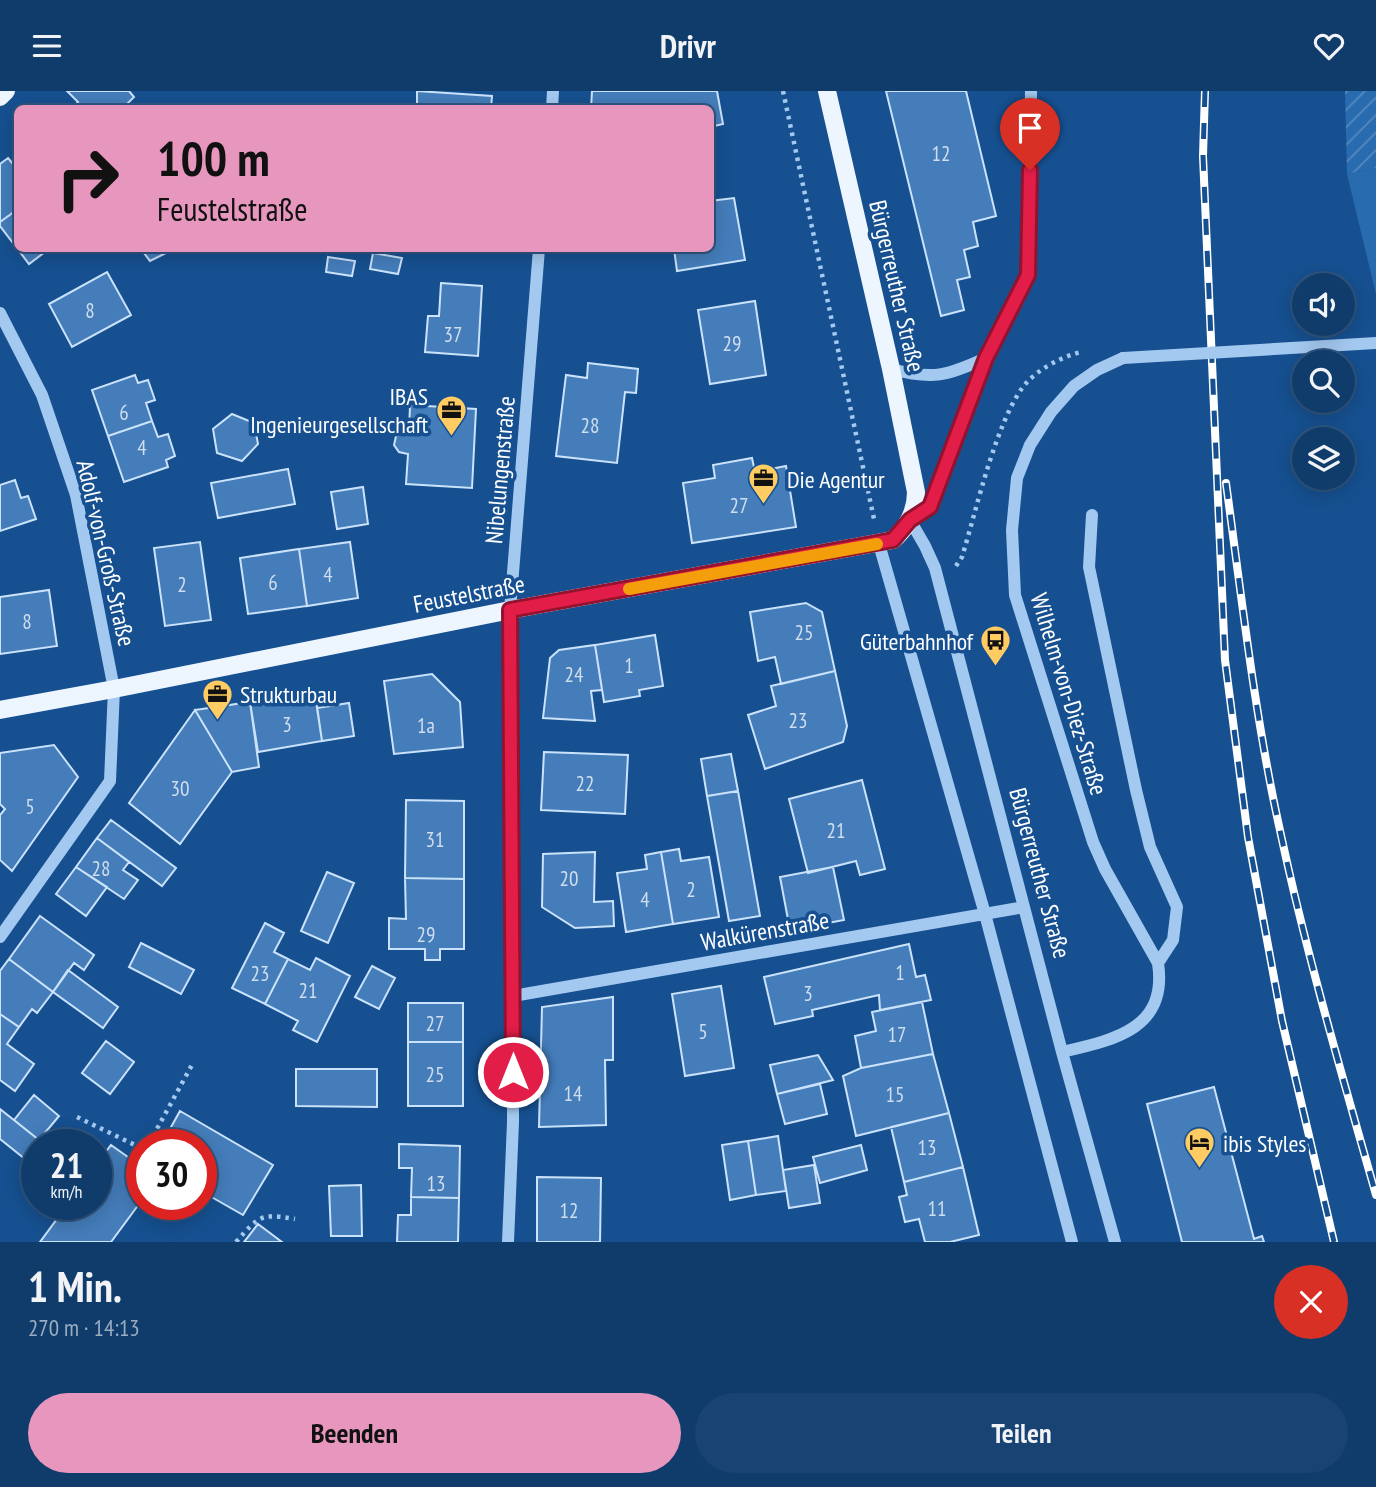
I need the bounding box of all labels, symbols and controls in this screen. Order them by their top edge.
text: Drivr [660,25,716,67]
icon: menu [28,27,66,65]
icon: heart [1310,27,1348,65]
pin [1000,98,1060,170]
icon: arrive [1011,109,1049,147]
text: 100 m [157,126,270,190]
icon: right [42,133,133,224]
house number: 12 [932,140,950,167]
text: Feustelstraße [157,188,307,230]
street label: Bürgerreuther Straße [862,197,932,375]
map controls [1292,273,1355,490]
button: sound [1292,273,1355,336]
house number: 8 [85,297,95,324]
house number: 37 [444,321,462,348]
house number: 29 [723,330,741,357]
button: search [1292,350,1355,413]
place label: IBAS Ingenieurgesellschaft [250,381,428,440]
office icon: IBAS Ingenieurgesellschaft [434,393,468,437]
street label: Nibelungenstraße [478,395,522,545]
house number: 6 [119,399,129,426]
house number: 28 [581,412,599,439]
button: layers [1292,427,1355,490]
house number: 4 [137,434,147,461]
street label: Adolf-von-Groß-Straße [70,457,142,649]
office icon: Die Agentur [747,462,781,506]
place label: Die Agentur [787,464,885,495]
house number: 27 [730,492,748,519]
house number: 4 [323,561,333,588]
street label: Feustelstraße [411,568,527,620]
house number: 6 [268,569,278,596]
house number: 2 [177,571,187,598]
street label: Wilhelm-von-Diez-Straße [1023,589,1115,799]
house number: 8 [22,608,32,635]
house number: 25 [795,619,813,646]
bus stop icon: Güterbahnhof [979,624,1013,668]
place label: Güterbahnhof [860,626,974,657]
house number: 1 [624,652,634,679]
house number: 24 [565,661,584,688]
office icon: Strukturbau [200,677,234,721]
place label: Strukturbau [240,679,337,710]
house number: 23 [789,707,807,734]
house number: 3 [282,711,292,738]
house number: 1a [417,712,435,739]
house number: 22 [576,770,594,797]
house number: 30 [171,775,189,802]
street label: Bürgerreuther Straße [1002,784,1078,962]
house number: 5 [25,793,35,820]
house number: 21 [827,817,845,844]
house number: 31 [426,826,444,853]
house number: 28 [92,855,110,882]
house number: 20 [560,865,578,892]
house number: 2 [686,876,696,903]
house number: 4 [640,886,650,913]
street label: Walkürenstraße [698,904,832,958]
house number: 29 [417,921,435,948]
house number: 1 [895,959,905,986]
house number: 23 [251,960,269,987]
house number: 21 [299,977,317,1004]
house number: 3 [803,980,813,1007]
house number: 27 [426,1010,444,1037]
house number: 5 [698,1018,708,1045]
house number: 17 [888,1021,906,1048]
position arrow [476,1035,550,1109]
house number: 25 [426,1061,444,1088]
house number: 14 [564,1080,583,1107]
house number: 15 [886,1081,904,1108]
hotel icon: ibis Styles [1183,1126,1217,1170]
place label: ibis Styles [1223,1128,1306,1159]
speed limit sign: 30 [126,1129,217,1220]
house number: 13 [918,1134,936,1161]
text: 21 [50,1142,83,1188]
house number: 13 [427,1170,445,1197]
text: km/h [51,1180,82,1203]
house number: 11 [928,1195,946,1222]
house number: 12 [560,1197,578,1224]
text: 1 Min. [28,1259,122,1314]
button: close [1274,1265,1348,1339]
text: 270 m · 14:13 [28,1313,140,1342]
button: Beenden [28,1393,681,1473]
button: Teilen [695,1393,1348,1473]

